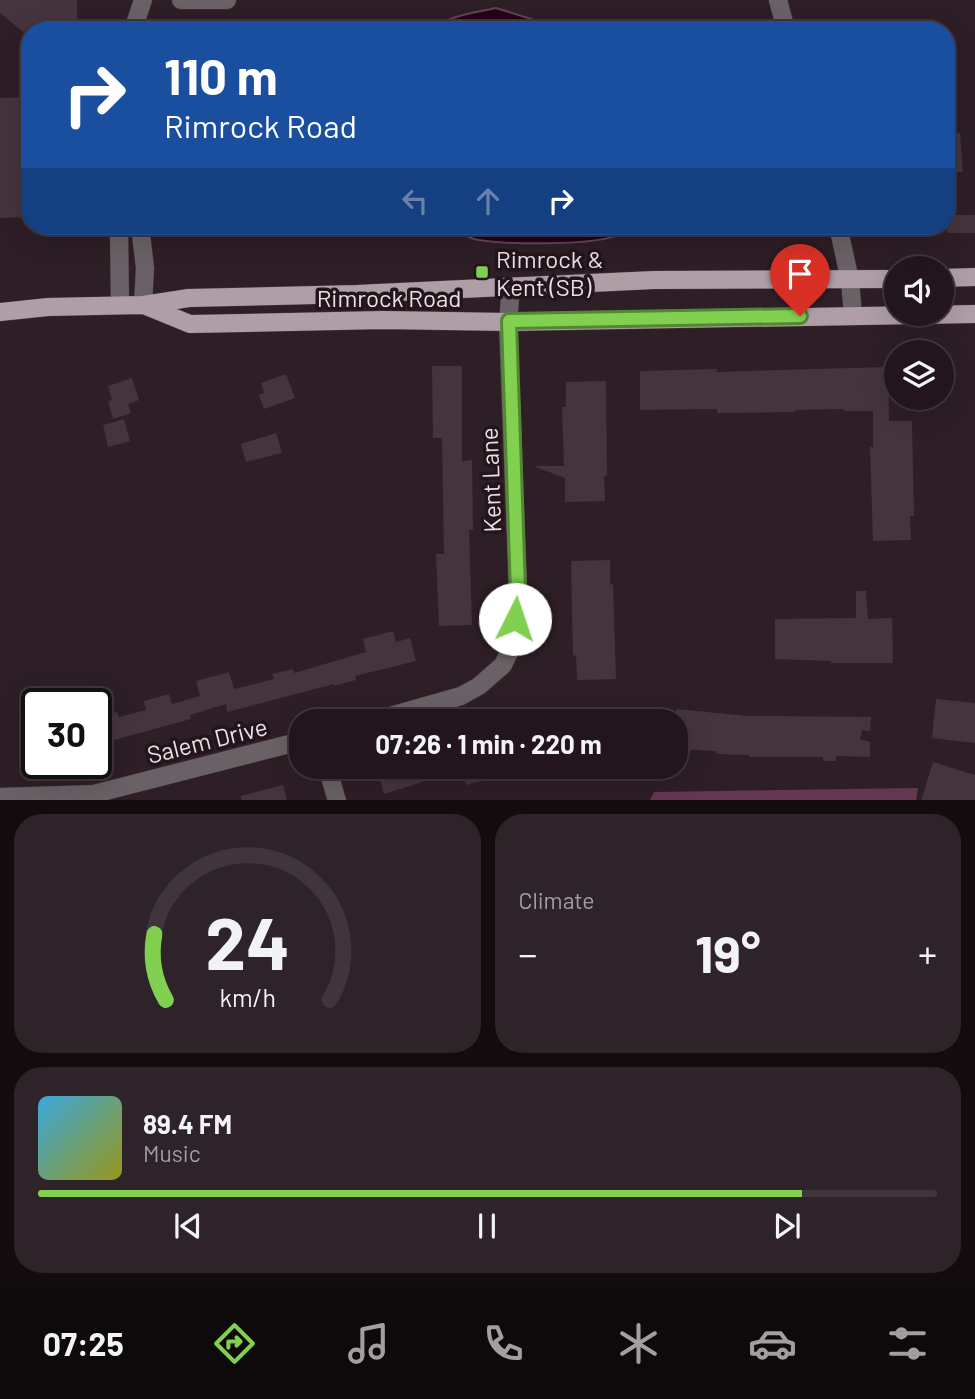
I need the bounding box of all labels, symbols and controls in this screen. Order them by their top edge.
text: 110 m [164,46,278,105]
icon: right [49,49,140,140]
text: Rimrock Road [164,106,357,144]
icon: left [396,182,434,220]
icon: ahead [469,182,507,220]
icon: right [542,182,580,220]
place label: Rimrock & Kent (SB) [496,244,603,301]
pin [770,244,830,316]
icon: arrive [781,255,819,293]
map controls [884,256,954,410]
button: sound [884,256,954,326]
marker: Rimrock & Kent (SB) [474,264,490,280]
street label: Rimrock Road [317,283,461,312]
button: layers [884,340,954,410]
street label: Kent Lane [474,427,506,533]
position arrow [478,582,552,656]
speed limit sign: 30 [21,688,112,779]
street label: Salem Drive [144,711,270,769]
text: 07:26 · 1 min · 220 m [375,728,602,759]
text: Climate [519,886,595,914]
text: 24 [205,897,290,985]
text: 19° [695,921,761,983]
text: − [519,930,538,976]
text: + [918,930,937,976]
text: km/h [219,981,276,1011]
text: 89.4 FM [143,1108,232,1139]
text: Music [143,1139,201,1167]
icon: previous [169,1207,207,1245]
icon: pause [468,1207,506,1245]
icon: next [768,1207,806,1245]
icon: directions [210,1319,259,1368]
icon: music [344,1319,393,1368]
icon: phone [479,1319,528,1368]
icon: climate [614,1319,663,1368]
icon: car [748,1319,797,1368]
icon: filters [883,1319,932,1368]
text: 07:25 [43,1324,124,1362]

